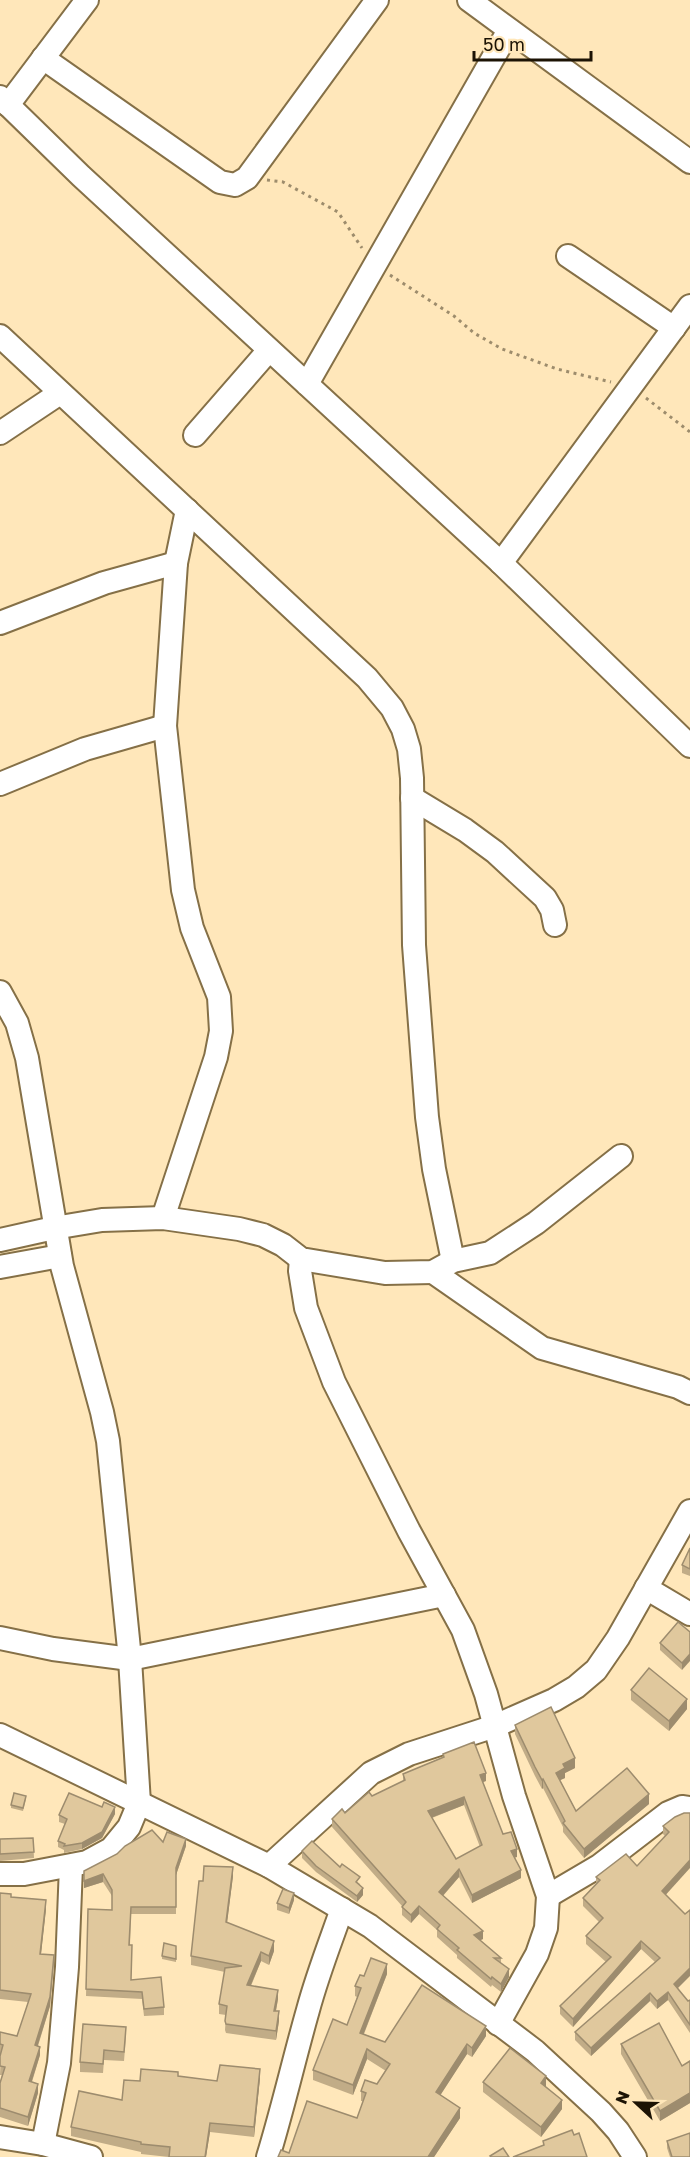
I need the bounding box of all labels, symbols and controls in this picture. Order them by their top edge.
scale bar [474,24,591,62]
text: 50 m [483,33,525,55]
north arrow [606,2073,666,2133]
text: N [611,2088,634,2107]

